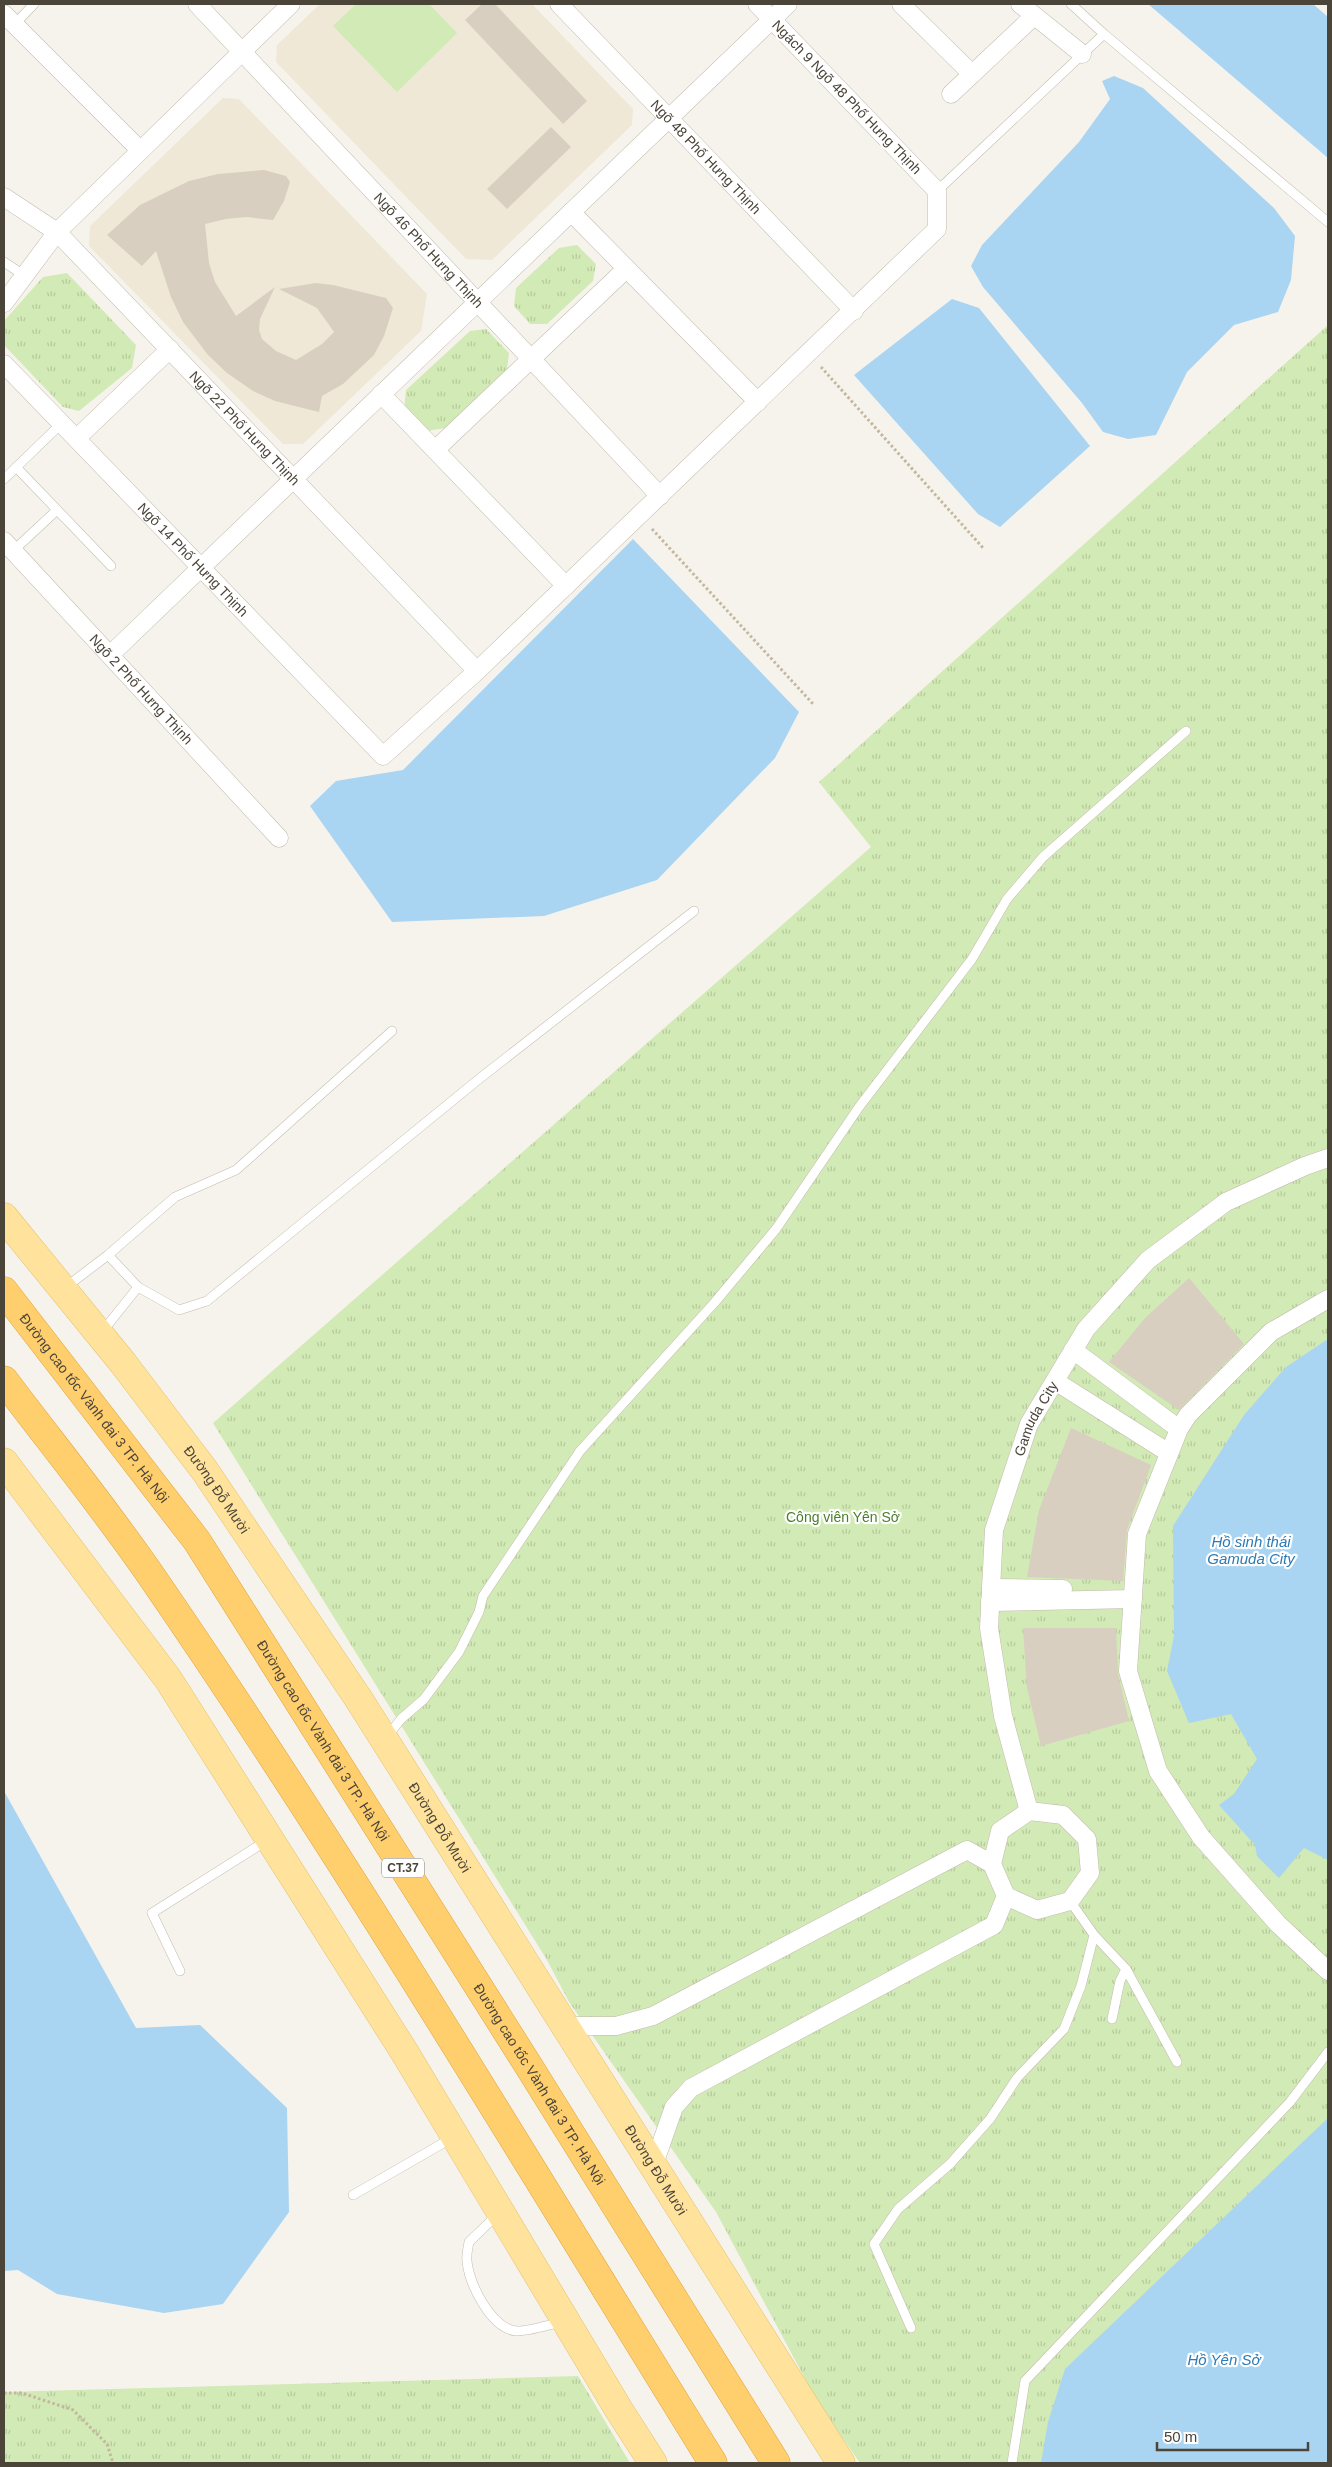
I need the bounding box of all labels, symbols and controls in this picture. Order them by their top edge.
street label: Ngách 9 Ngõ 48 Phố Hưng Thịnh [769,17,925,177]
street label: Ngõ 48 Phố Hưng Thịnh [648,97,764,217]
street label: Ngõ 46 Phố Hưng Thịnh [371,189,486,311]
street label: Ngõ 22 Phố Hưng Thịnh [186,368,303,489]
street label: Ngõ 14 Phố Hưng Thịnh [135,499,252,620]
street label: Ngõ 2 Phố Hưng Thịnh [86,631,196,747]
street label: Đường cao tốc Vành đai 3 TP. Hà Nội [16,1310,172,1506]
street label: Gamuda City [1011,1378,1061,1458]
street label: Đường Đỗ Mười [181,1443,253,1537]
park label: Công viên Yên Sở [786,1509,900,1525]
water label: Hồ sinh thái Gamuda City [1207,1533,1296,1567]
street label: Đường cao tốc Vành đai 3 TP. Hà Nội [254,1637,393,1844]
street label: Đường Đỗ Mười [405,1780,474,1876]
road number: CT.37 [382,1859,424,1878]
street label: Đường cao tốc Vành đai 3 TP. Hà Nội [471,1980,609,2188]
street label: Đường Đỗ Mười [622,2122,690,2218]
water label: Hồ Yên Sở [1187,2351,1262,2368]
scale bar [1157,2420,1308,2452]
text: 50 m [1164,2428,1197,2445]

